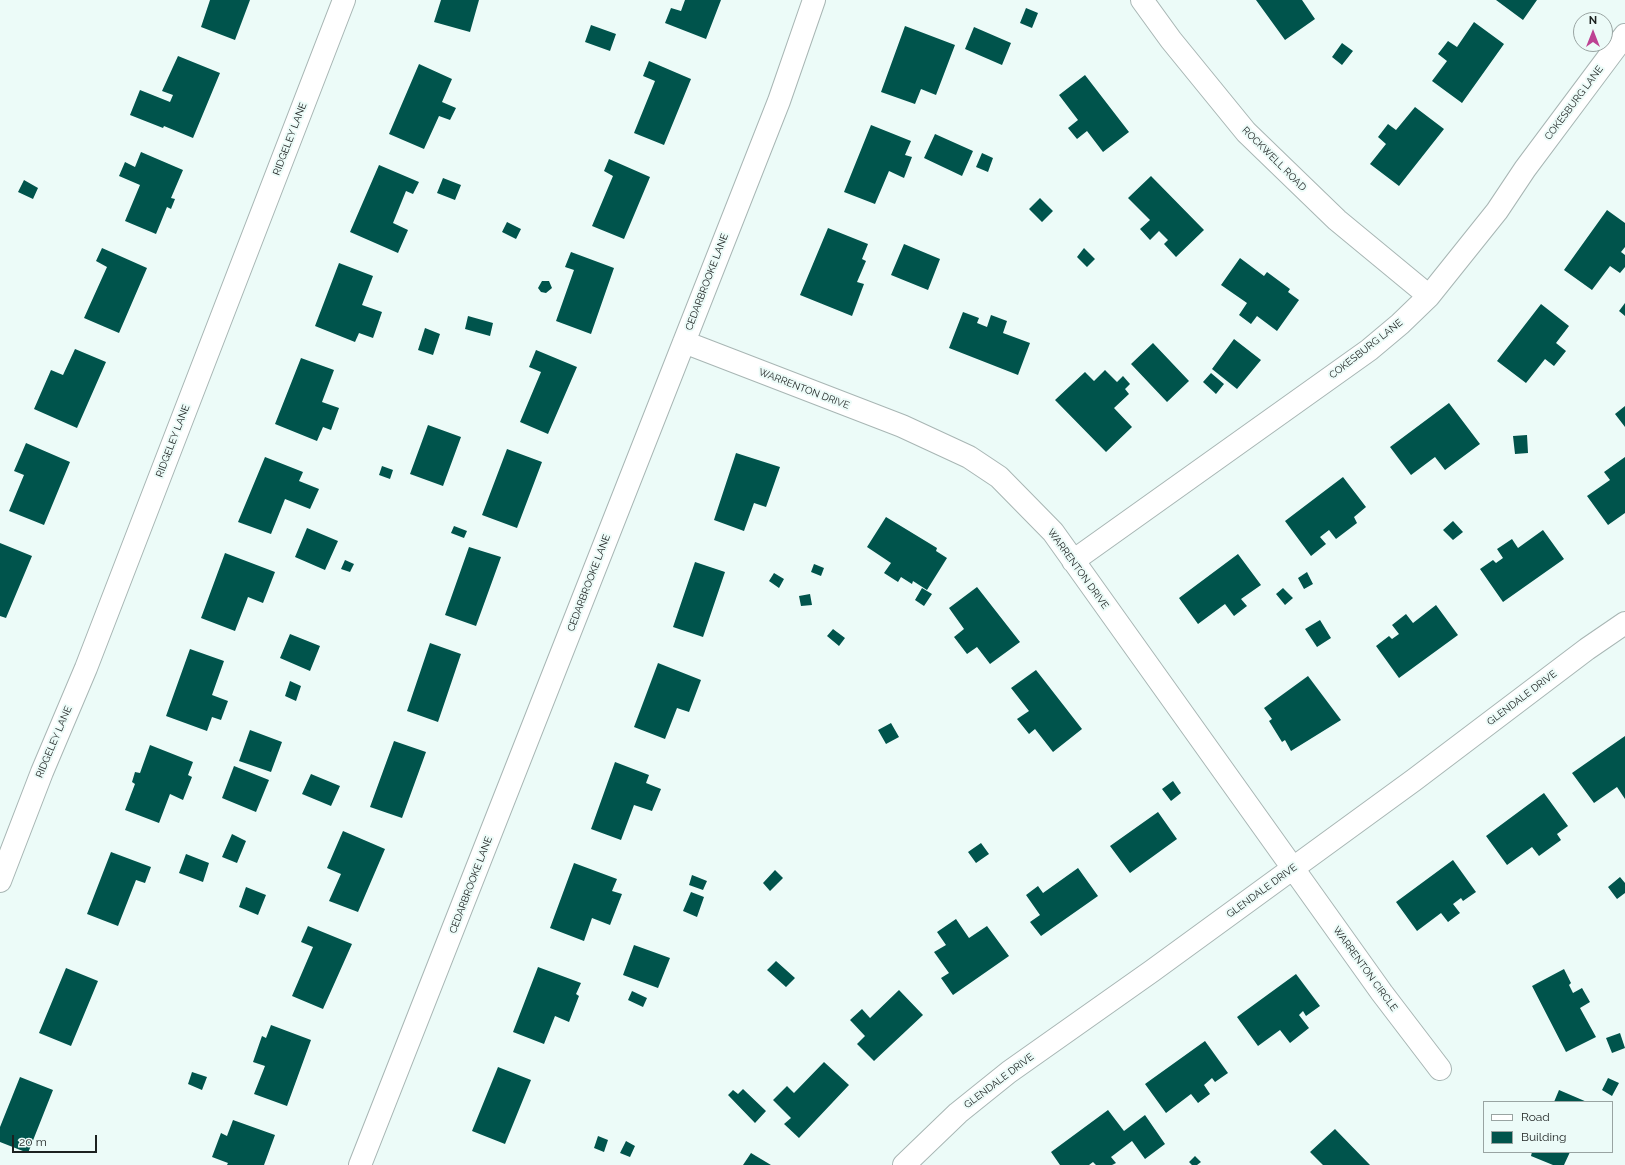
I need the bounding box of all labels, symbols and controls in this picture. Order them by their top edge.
north arrow [1573,12,1613,52]
text: N [1589,14,1597,27]
street label: COKESBURG LANE [1542,64,1606,142]
street label: RIDGELEY LANE [271,101,309,177]
street label: ROCKWELL ROAD [1239,124,1309,194]
street label: CEDARBROOKE LANE [683,232,731,332]
street label: COKESBURG LANE [1327,317,1405,381]
street label: WARRENTON DRIVE [757,366,851,412]
street label: RIDGELEY LANE [154,403,192,479]
street label: WARRENTON DRIVE [1045,527,1111,611]
street label: CEDARBROOKE LANE [565,533,613,633]
street label: GLENDALE DRIVE [1485,668,1559,728]
street label: RIDGELEY LANE [33,704,75,780]
street label: CEDARBROOKE LANE [447,835,495,935]
street label: GLENDALE DRIVE [1225,861,1299,921]
street label: WARRENTON CIRCLE [1330,924,1400,1014]
street label: GLENDALE DRIVE [962,1051,1036,1111]
legend [1483,1101,1613,1153]
text: Road [1521,1110,1550,1124]
scale bar [14,1127,99,1153]
text: Building [1521,1130,1567,1144]
text: 20 m [19,1135,47,1149]

